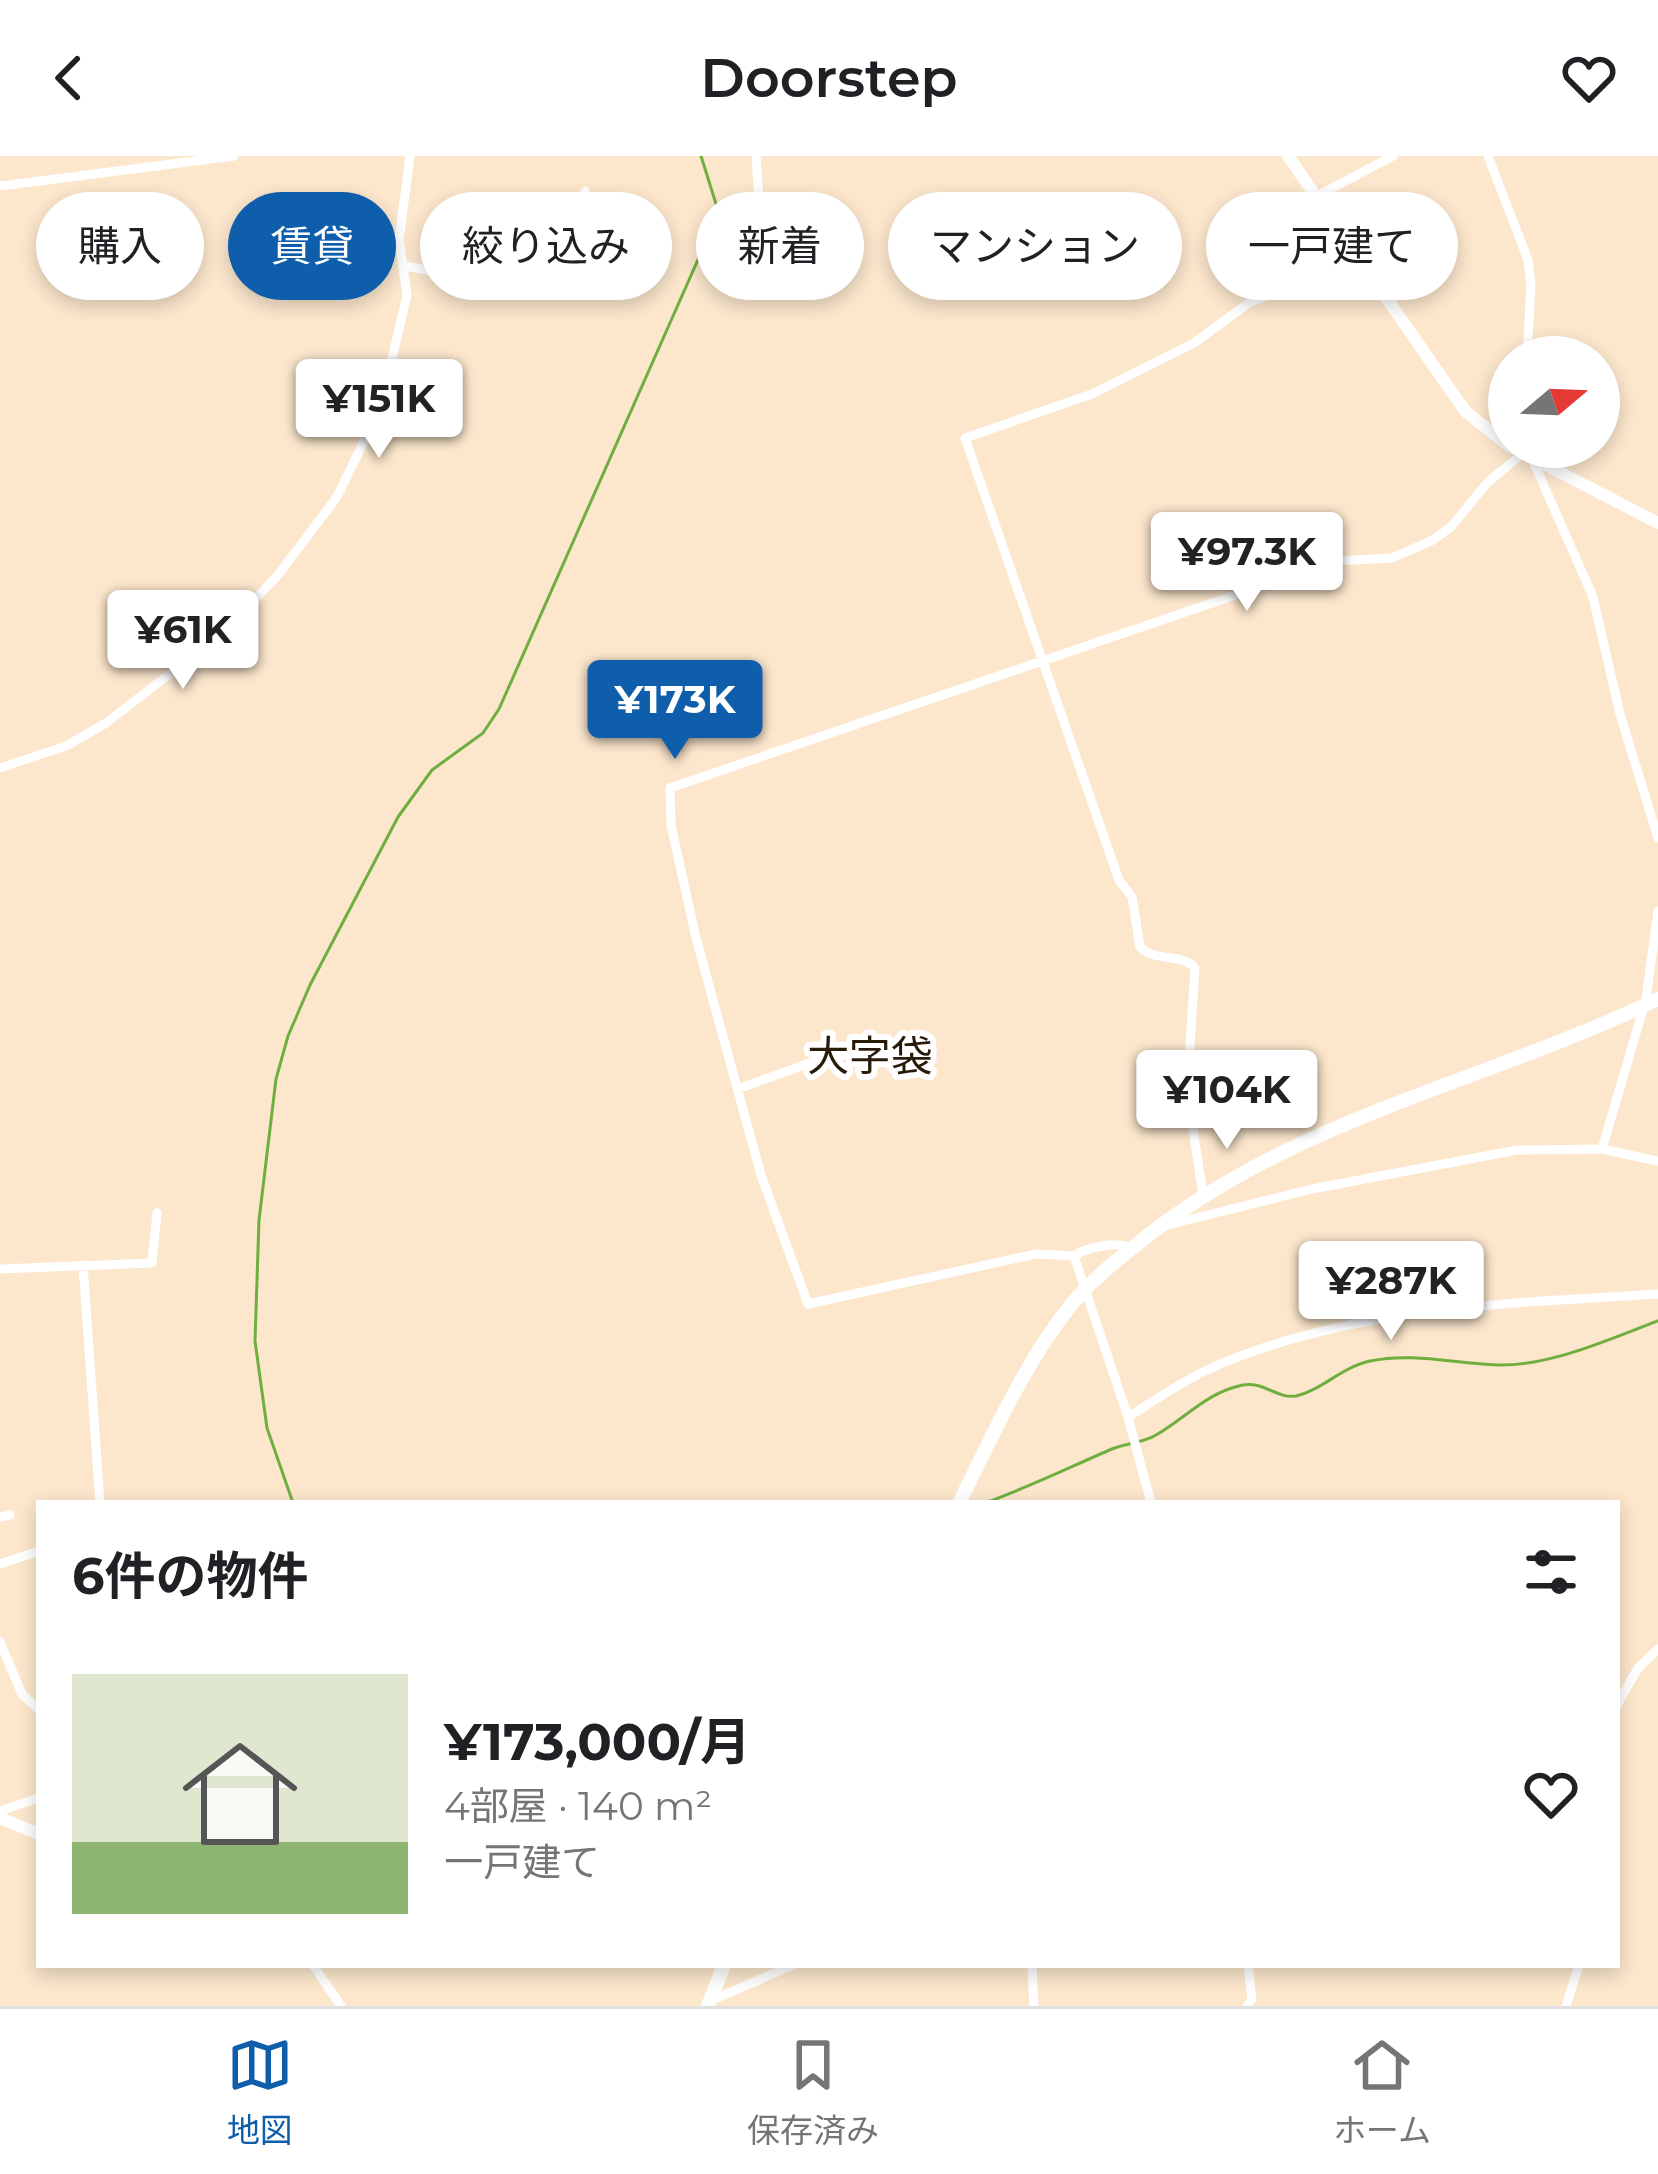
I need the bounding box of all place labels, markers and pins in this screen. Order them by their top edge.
pin: ¥151K [295,359,463,461]
pin: ¥97.3K [1149,512,1345,614]
pin: ¥61K [112,590,254,692]
pin: ¥173K [591,660,759,762]
pin: ¥104K [1143,1050,1311,1152]
pin: ¥287K [1307,1241,1475,1343]

